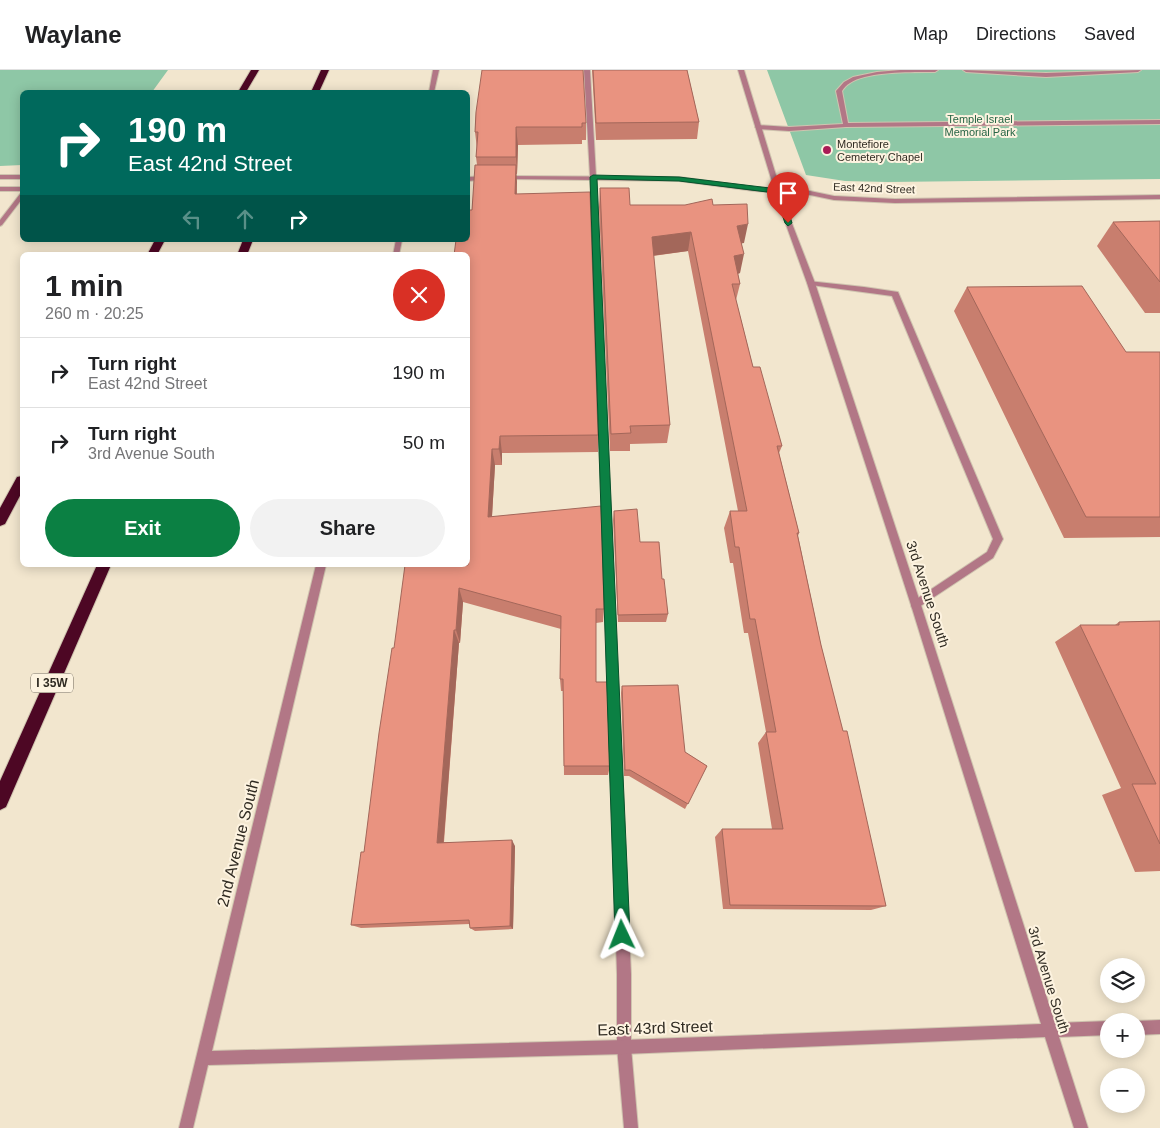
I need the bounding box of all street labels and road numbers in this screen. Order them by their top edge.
street label: East 42nd Street [833,181,915,195]
street label: 3rd Avenue South [903,539,953,649]
road number: I 35W [31,674,73,692]
street label: 2nd Avenue South [214,778,262,908]
street label: 3rd Avenue South [1025,925,1073,1035]
street label: East 43rd Street [597,1017,714,1039]

